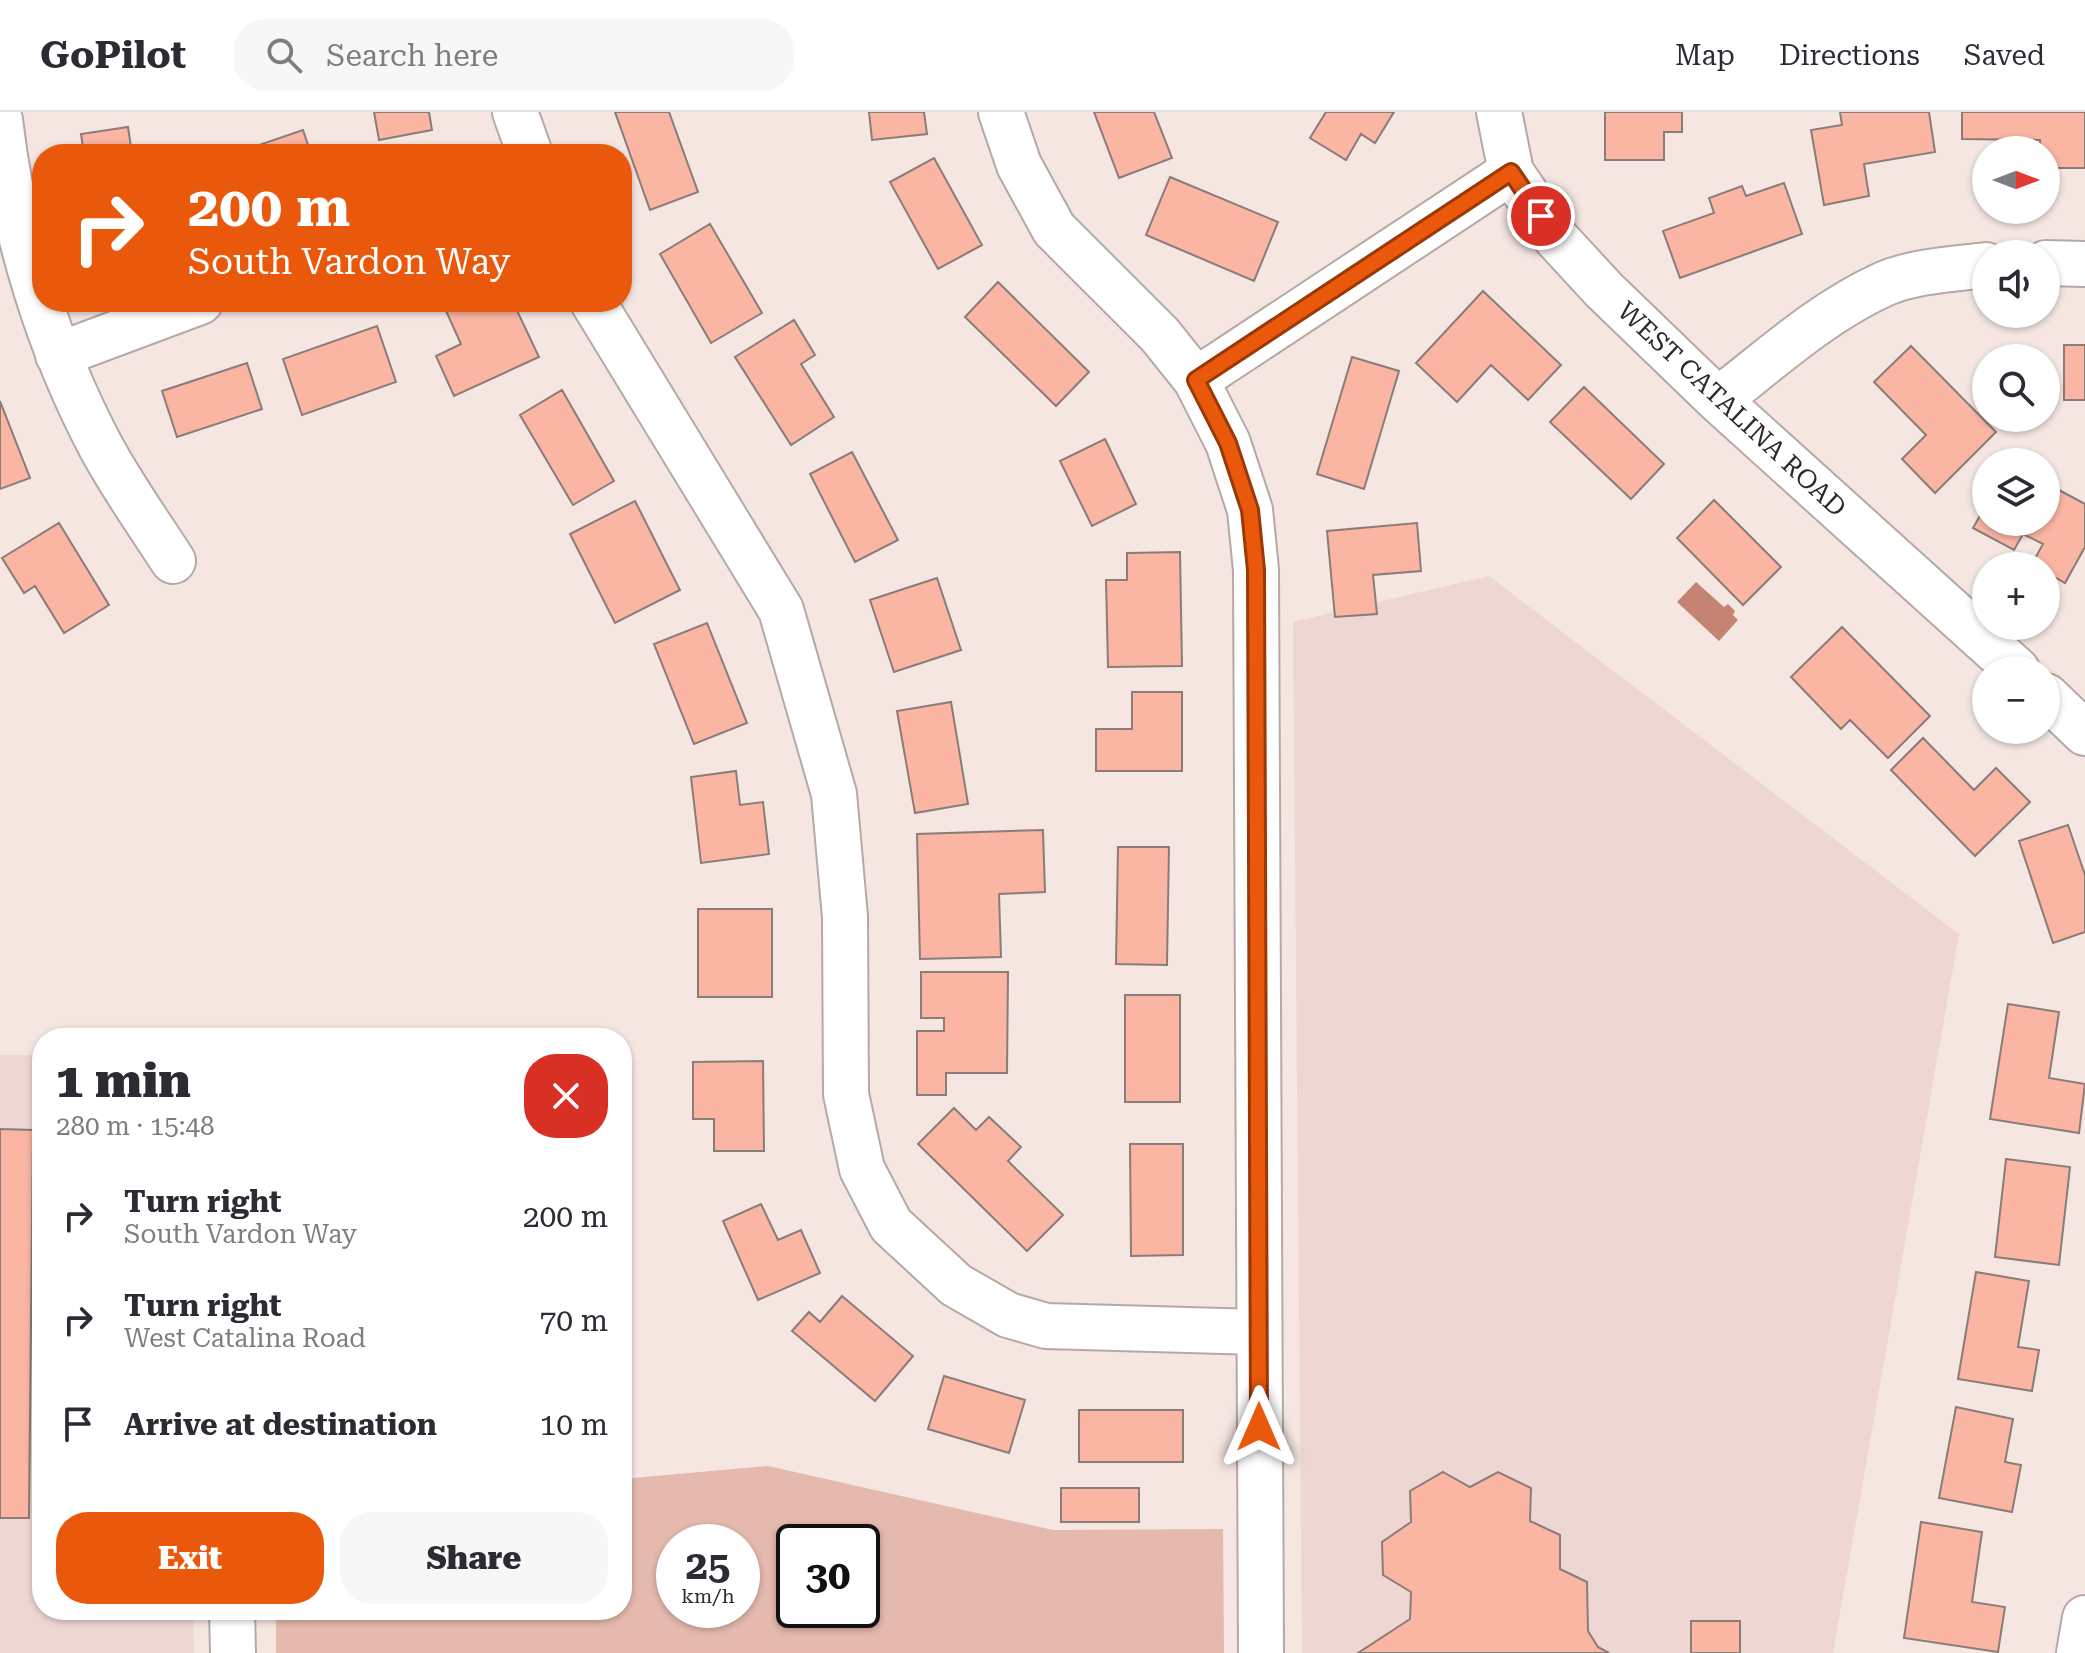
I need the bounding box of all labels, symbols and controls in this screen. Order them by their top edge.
search box [234,19,794,91]
text: GoPilot [40,33,186,77]
icon: search [262,33,306,77]
text: Search here [326,38,498,73]
text: Map [1675,39,1735,72]
text: Directions [1779,39,1920,72]
text: Saved [1964,39,2045,72]
north arrow [1972,136,2060,224]
map controls [1972,136,2060,744]
text: 200 m [188,174,350,240]
icon: right [56,176,160,280]
pin [1507,182,1575,250]
icon: arrive [1519,194,1563,238]
button: sound [1972,240,2060,328]
text: South Vardon Way [188,241,511,283]
street label: WEST CATALINA ROAD [1612,295,1852,523]
button: search [1972,344,2060,432]
button: layers [1972,448,2060,536]
button: + [1972,552,2060,640]
button: − [1972,656,2060,744]
text: 1 min [56,1053,191,1109]
button: close [524,1054,608,1138]
text: 280 m · 15:48 [56,1111,215,1141]
text: Turn right [124,1184,281,1219]
icon: right [56,1194,100,1238]
text: 200 m [523,1199,608,1234]
text: South Vardon Way [124,1219,357,1249]
text: Turn right [124,1288,281,1323]
icon: right [56,1298,100,1342]
text: 70 m [539,1303,608,1338]
text: West Catalina Road [124,1323,366,1353]
position arrow [1217,1385,1301,1469]
icon: arrive [56,1402,100,1446]
text: Arrive at destination [124,1407,437,1442]
text: 10 m [539,1407,608,1442]
button: Exit [56,1512,324,1604]
button: Share [340,1512,608,1604]
speed limit sign: 30 [776,1524,880,1628]
text: 25 [686,1542,730,1589]
text: km/h [681,1584,735,1608]

